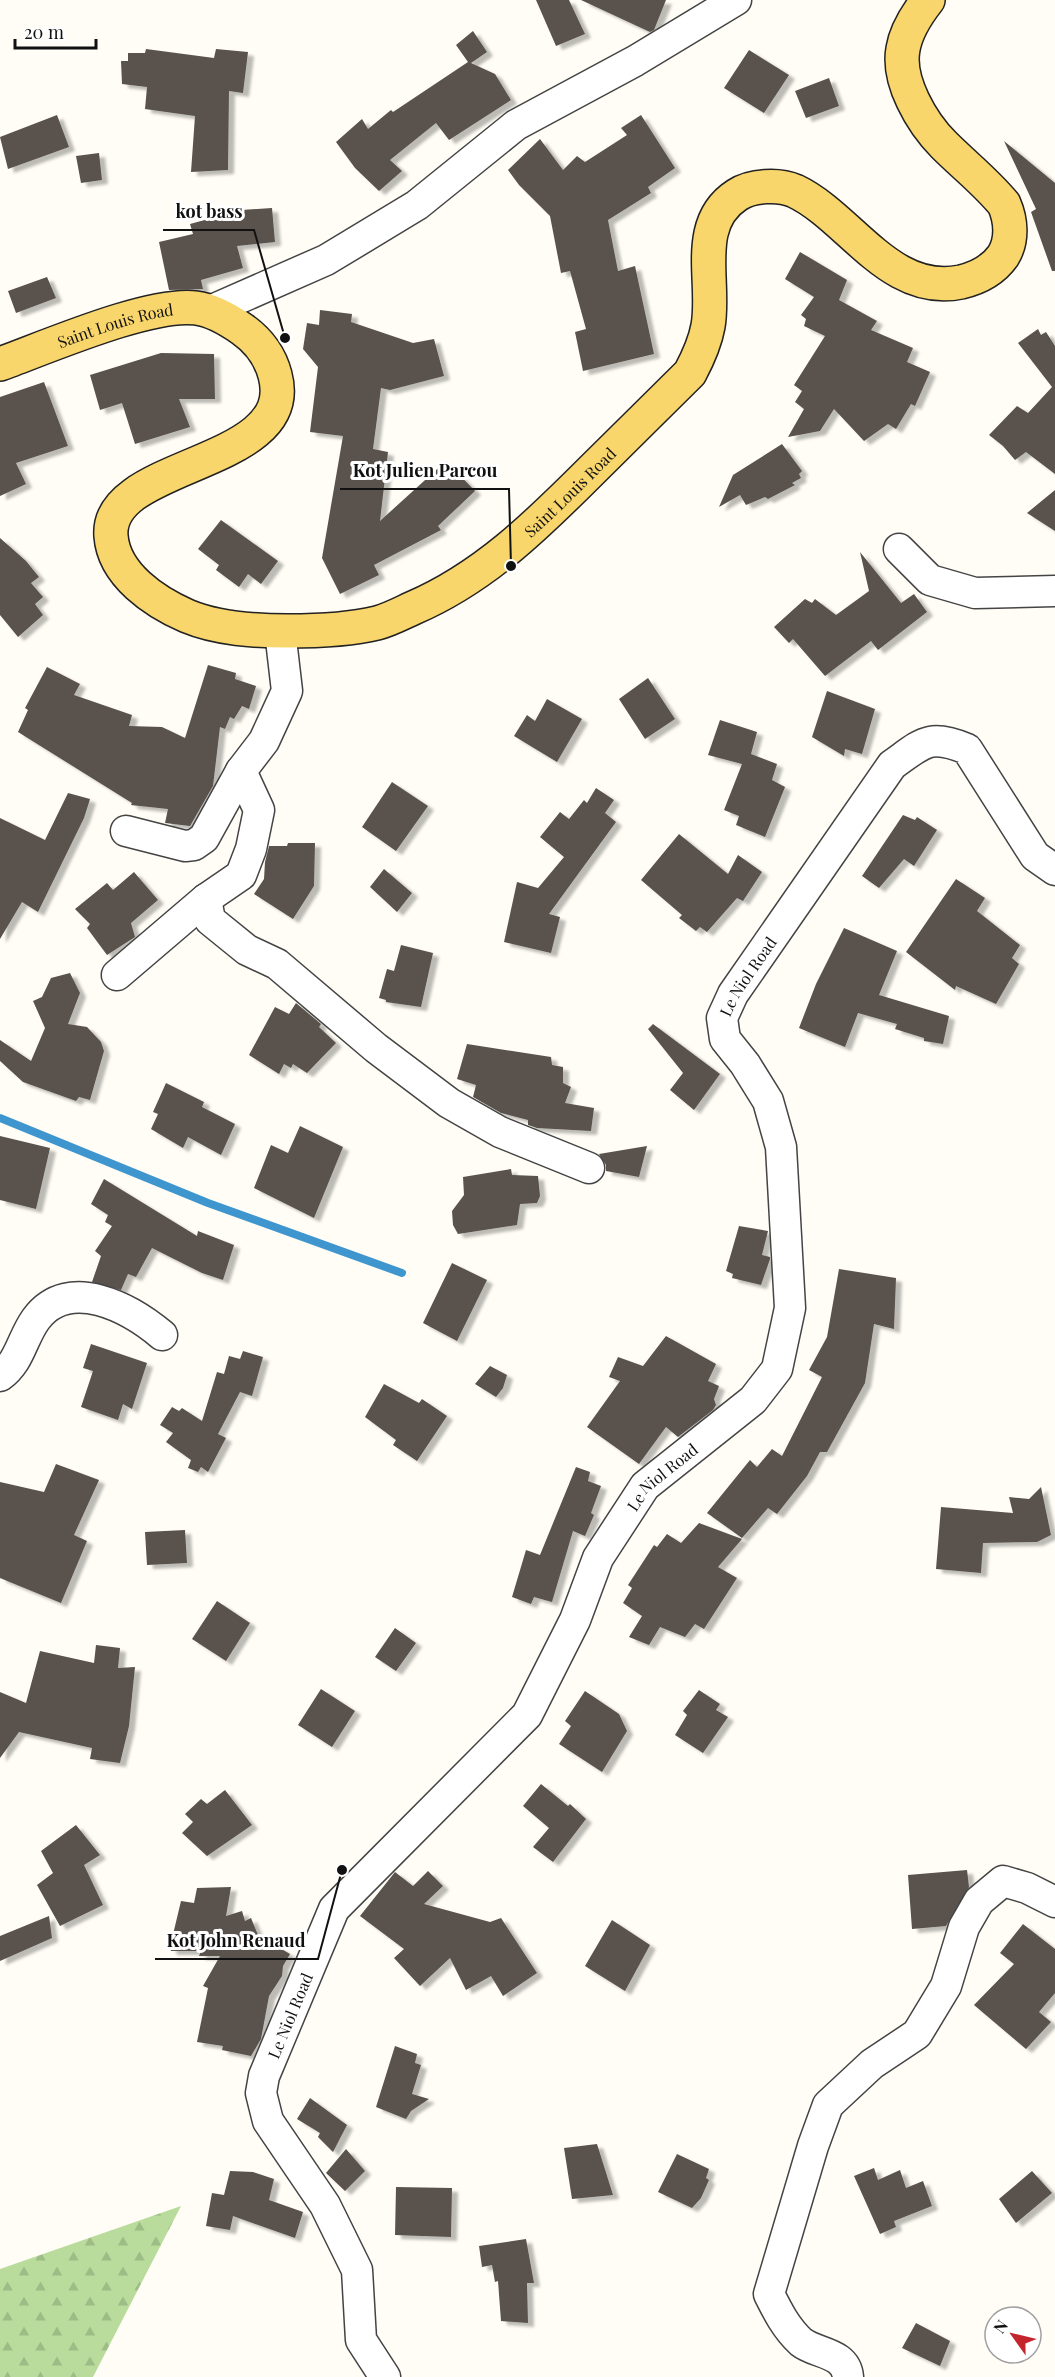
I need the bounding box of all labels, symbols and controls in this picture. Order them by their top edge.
scale bar [15,12,96,50]
text: 20 m [24,20,64,44]
callout: kot bass [163,194,254,230]
text: kot bass [175,199,243,223]
street label: Saint Louis Road [54,298,175,352]
street label: Saint Louis Road [519,442,620,541]
callout: Kot Julien Parcou [340,453,509,489]
text: Kot Julien Parcou [353,458,497,482]
street label: Le Niol Road [714,932,780,1019]
street label: Le Niol Road [621,1438,702,1514]
callout: Kot John Renaud [155,1923,318,1959]
text: Kot John Renaud [167,1928,306,1952]
street label: Le Niol Road [262,1969,317,2061]
north arrow [983,2305,1043,2365]
text: N [988,2315,1012,2337]

